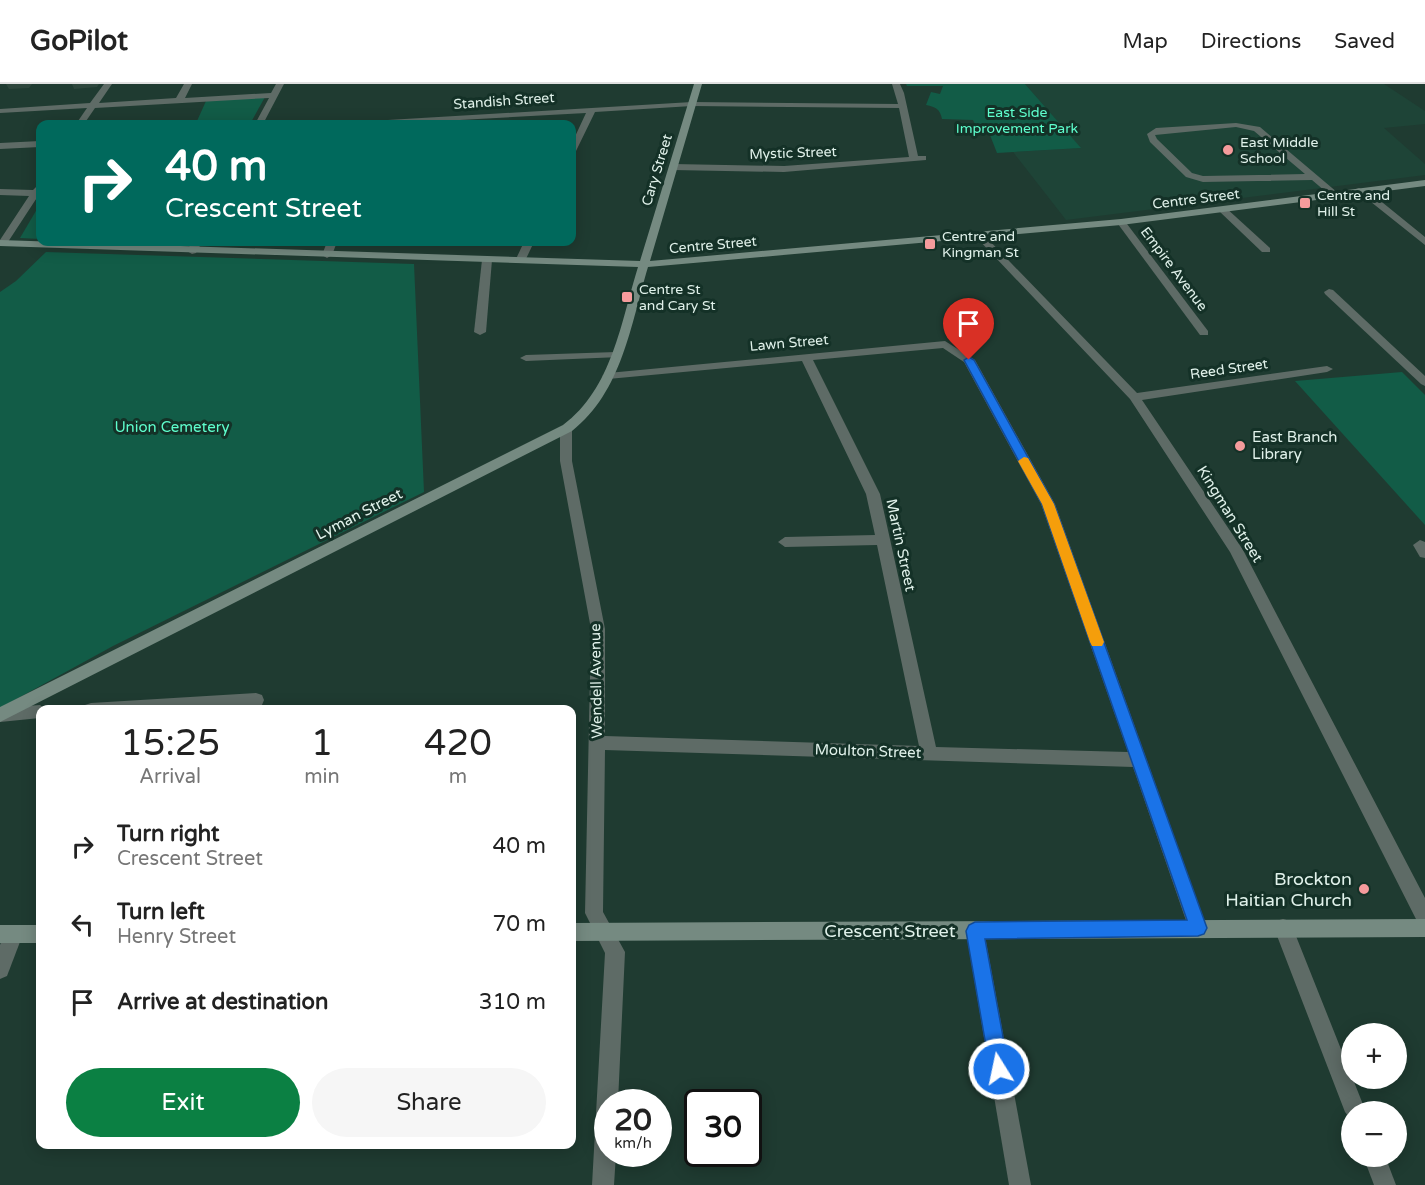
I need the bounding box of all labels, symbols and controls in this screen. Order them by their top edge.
text: GoPilot [30,24,128,58]
text: Map [1122,29,1168,54]
text: Directions [1201,29,1301,54]
text: Saved [1334,29,1395,54]
street label: Standish Street [453,89,556,113]
park label: East Side Improvement Park [956,104,1079,137]
street label: Cary Street [638,131,676,208]
place label: East Middle School [1240,134,1318,167]
text: 40 m [165,141,267,192]
street label: Mystic Street [749,143,838,163]
marker: East Middle School [1221,143,1235,157]
icon: right [66,144,144,222]
street label: Centre Street [1151,185,1241,213]
place label: Centre and Hill St [1317,187,1390,220]
text: Crescent Street [165,192,362,225]
marker: Centre and Hill St [1298,196,1312,210]
street label: Empire Avenue [1137,224,1211,314]
place label: Centre and Kingman St [942,228,1019,261]
street label: Centre Street [668,233,758,257]
marker: Centre and Kingman St [923,237,937,251]
place label: Centre St and Cary St [639,281,716,314]
marker: Centre St and Cary St [620,290,634,304]
pin [943,298,994,360]
icon: arrive [952,307,985,340]
street label: Lawn Street [749,331,830,355]
street label: Reed Street [1189,355,1270,383]
park label: Union Cemetery [115,418,229,436]
place label: East Branch Library [1252,428,1337,463]
marker: East Branch Library [1233,439,1247,453]
street label: Kingman Street [1193,462,1267,566]
street label: Lyman Street [313,484,406,544]
street label: Martin Street [882,497,920,593]
street label: Wendell Avenue [586,623,606,739]
text: 15:25 [120,722,220,765]
text: 1 [311,722,333,765]
text: 420 [424,722,492,765]
street label: Moulton Street [814,740,922,762]
text: Arrival [139,765,201,789]
text: min [304,765,340,789]
text: m [449,765,467,789]
text: Turn right [117,821,219,847]
icon: right [66,830,99,863]
text: 40 m [492,833,546,859]
text: Crescent Street [117,847,263,871]
place label: Brockton Haitian Church [1225,868,1352,911]
marker: Brockton Haitian Church [1357,882,1371,896]
text: Turn left [117,899,205,925]
icon: left [66,908,99,941]
text: 70 m [492,911,546,937]
street label: Crescent Street [824,920,956,942]
text: Henry Street [117,925,236,949]
icon: arrive [66,986,99,1019]
text: Arrive at destination [117,989,328,1015]
text: 310 m [479,989,546,1015]
map controls [1341,1023,1407,1167]
button: + [1341,1023,1407,1089]
position arrow [967,1037,1031,1101]
button: Exit [66,1068,300,1137]
button: Share [312,1068,546,1137]
speed limit sign: 30 [684,1089,762,1167]
button: − [1341,1101,1407,1167]
text: 20 [614,1102,652,1139]
text: km/h [614,1134,652,1152]

